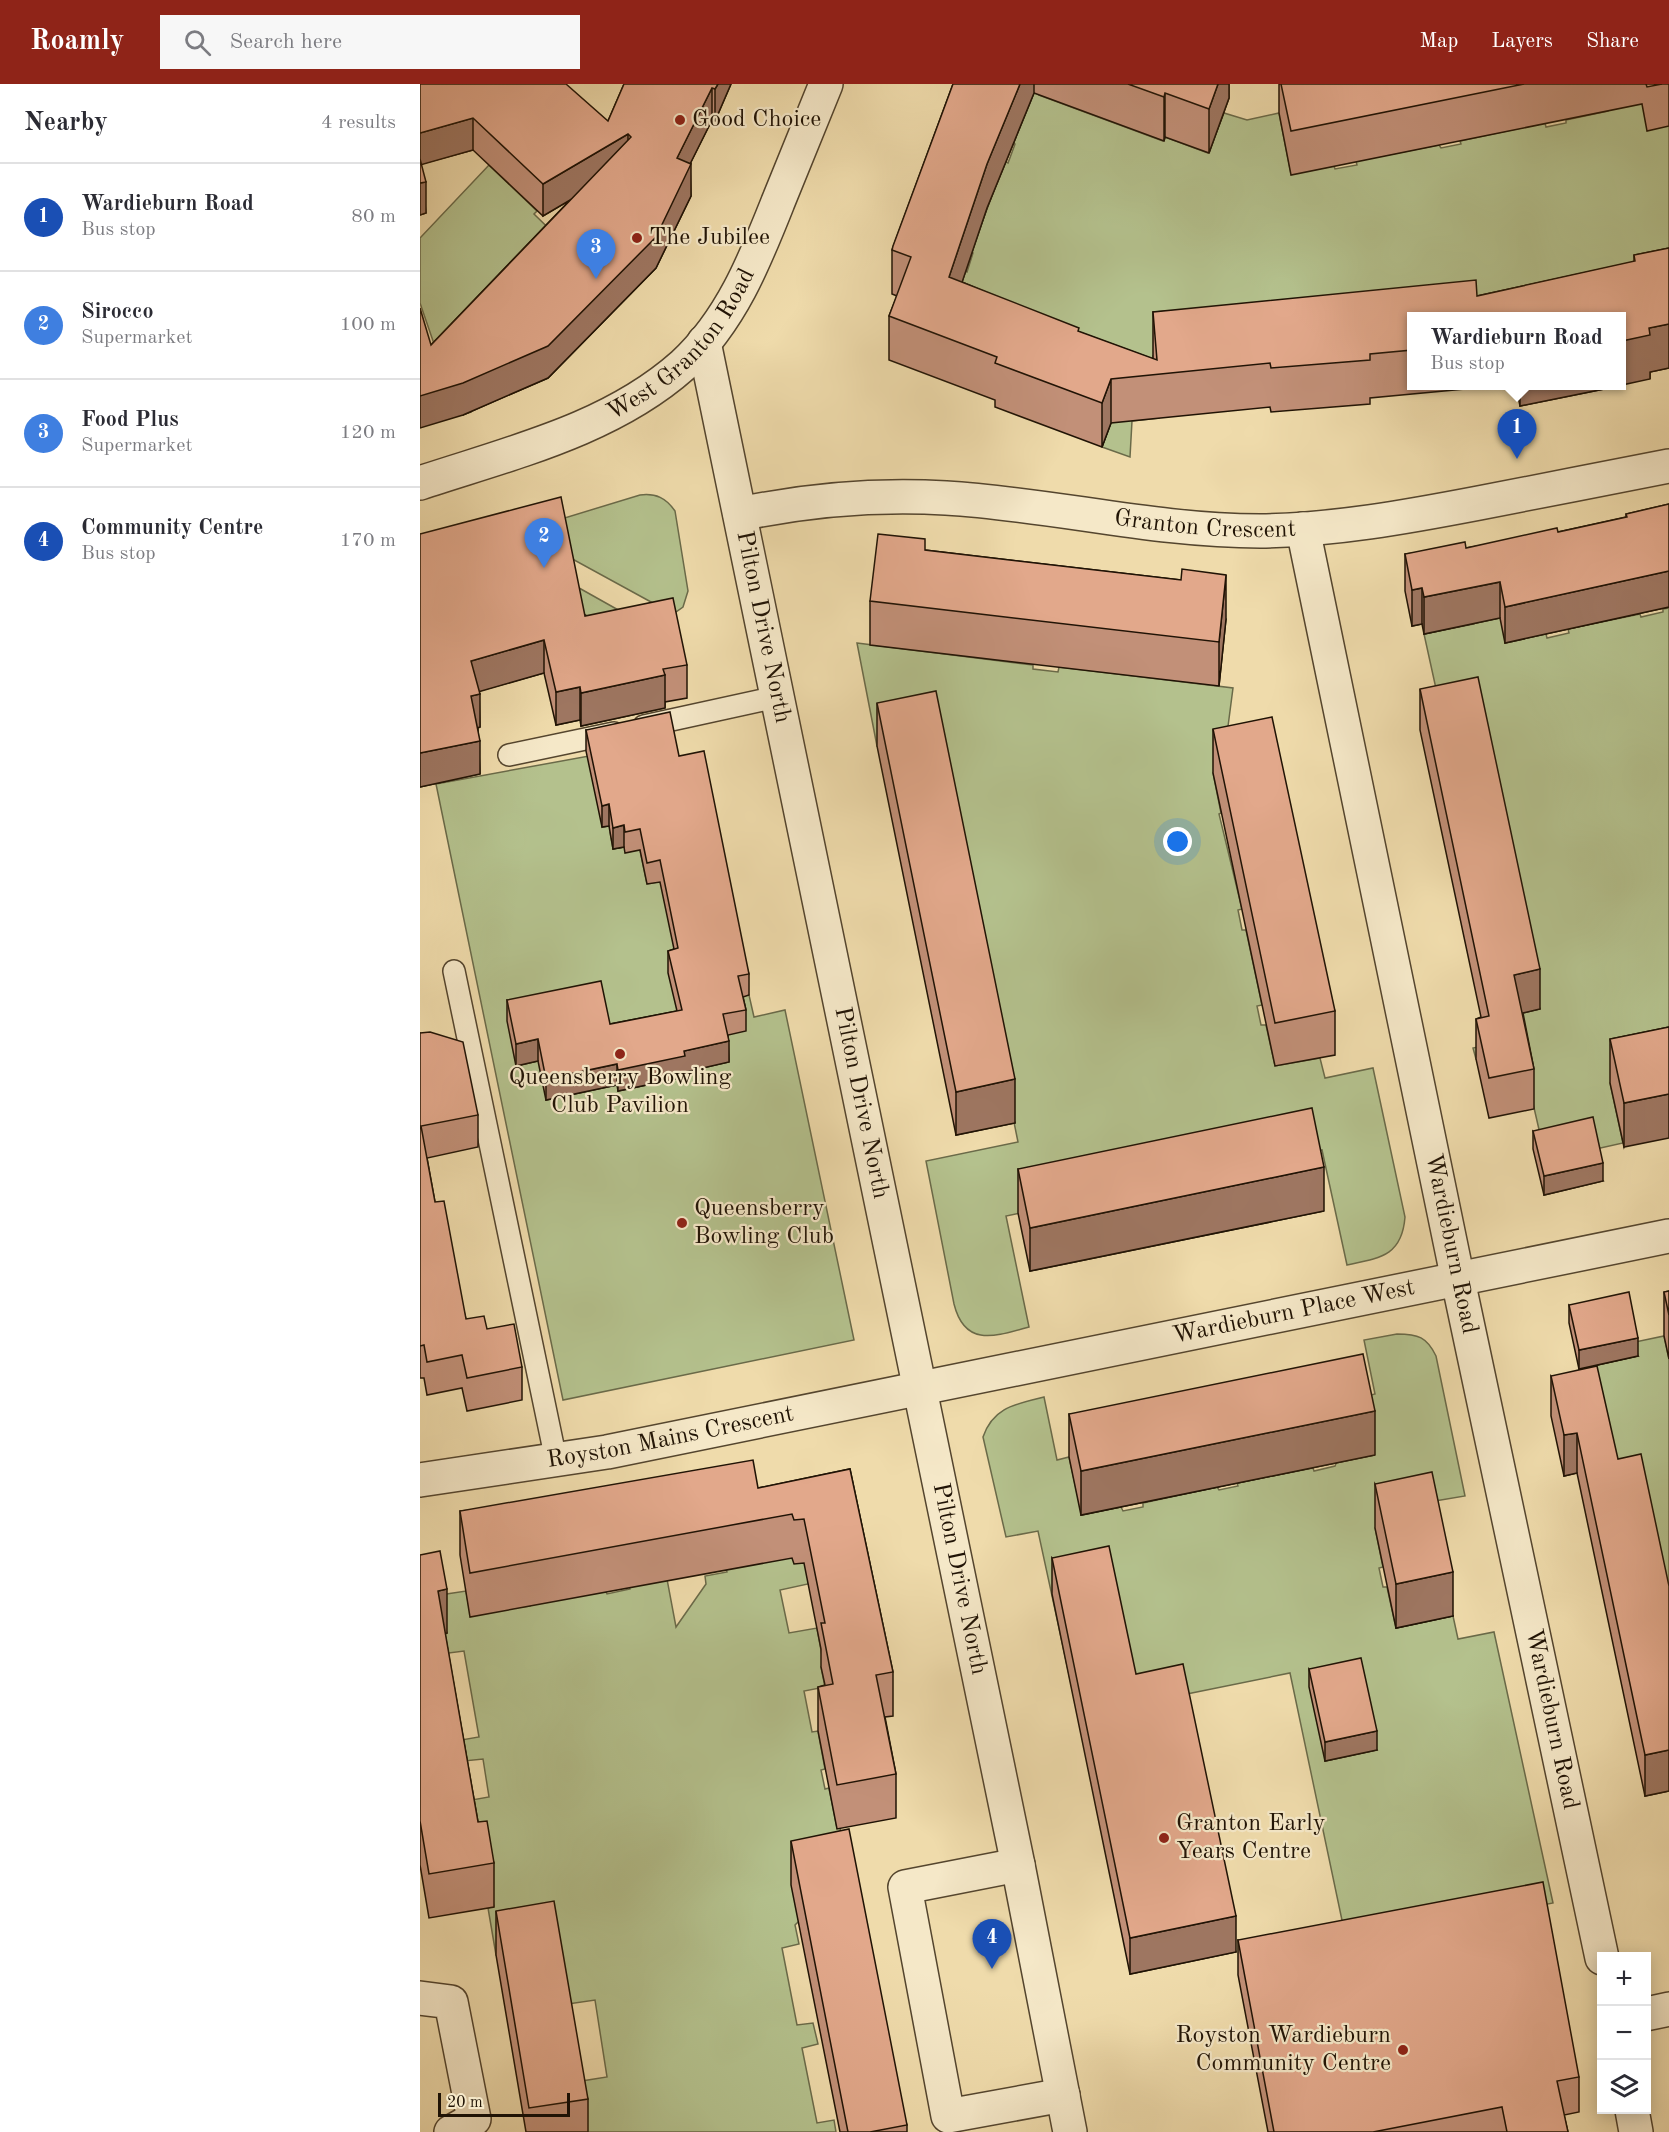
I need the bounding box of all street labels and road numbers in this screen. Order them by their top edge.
street label: West Granton Road [603,265,760,425]
street label: Granton Crescent [1113,507,1297,543]
street label: Pilton Drive North [731,529,794,725]
street label: Pilton Drive North [829,1005,892,1201]
street label: Wardieburn Road [1420,1152,1481,1336]
street label: Wardieburn Place West [1171,1276,1417,1349]
street label: Royston Mains Crescent [545,1402,796,1473]
street label: Pilton Drive North [928,1481,991,1677]
street label: Wardieburn Road [1521,1627,1582,1812]

